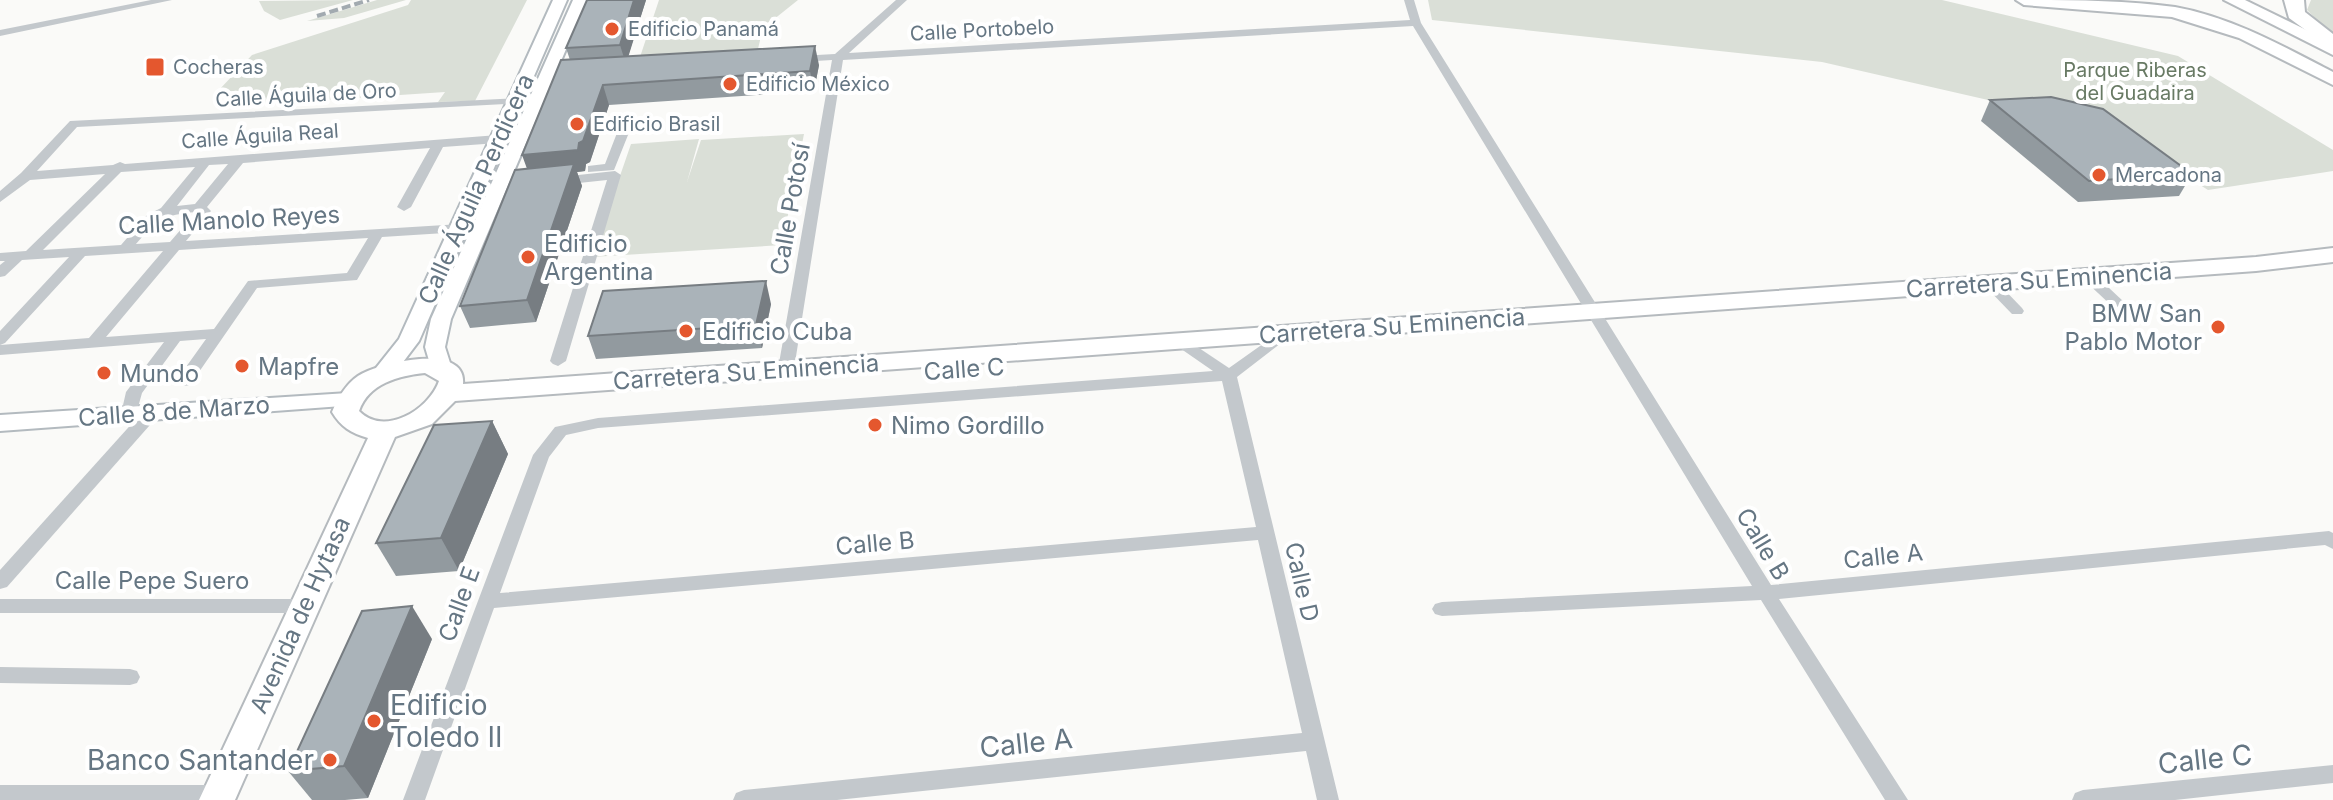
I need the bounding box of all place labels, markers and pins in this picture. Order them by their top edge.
place label: Edificio Panamá [628,17,779,41]
marker: Edificio Panamá [603,20,621,38]
place label: Cocheras [173,55,264,79]
marker: Cocheras [144,56,166,78]
place label: Edificio México [746,72,890,96]
marker: Edificio México [721,75,739,93]
place label: Edificio Brasil [593,112,720,136]
marker: Edificio Brasil [568,115,586,133]
place label: Mercadona [2115,163,2222,187]
marker: Mercadona [2090,166,2108,184]
place label: Edificio Argentina [544,229,653,286]
marker: Edificio Argentina [519,248,537,266]
place label: BMW San Pablo Motor [2064,299,2202,356]
place label: Edificio Cuba [702,317,852,346]
marker: BMW San Pablo Motor [2209,318,2227,336]
marker: Edificio Cuba [677,322,695,340]
place label: Mapfre [258,352,339,381]
marker: Mapfre [233,357,251,375]
place label: Mundo [120,359,199,388]
marker: Mundo [95,364,113,382]
place label: Nimo Gordillo [891,411,1045,440]
marker: Nimo Gordillo [866,416,884,434]
place label: Edificio Toledo II [390,688,503,754]
marker: Edificio Toledo II [365,712,383,730]
place label: Banco Santander [87,743,314,777]
marker: Banco Santander [321,751,339,769]

